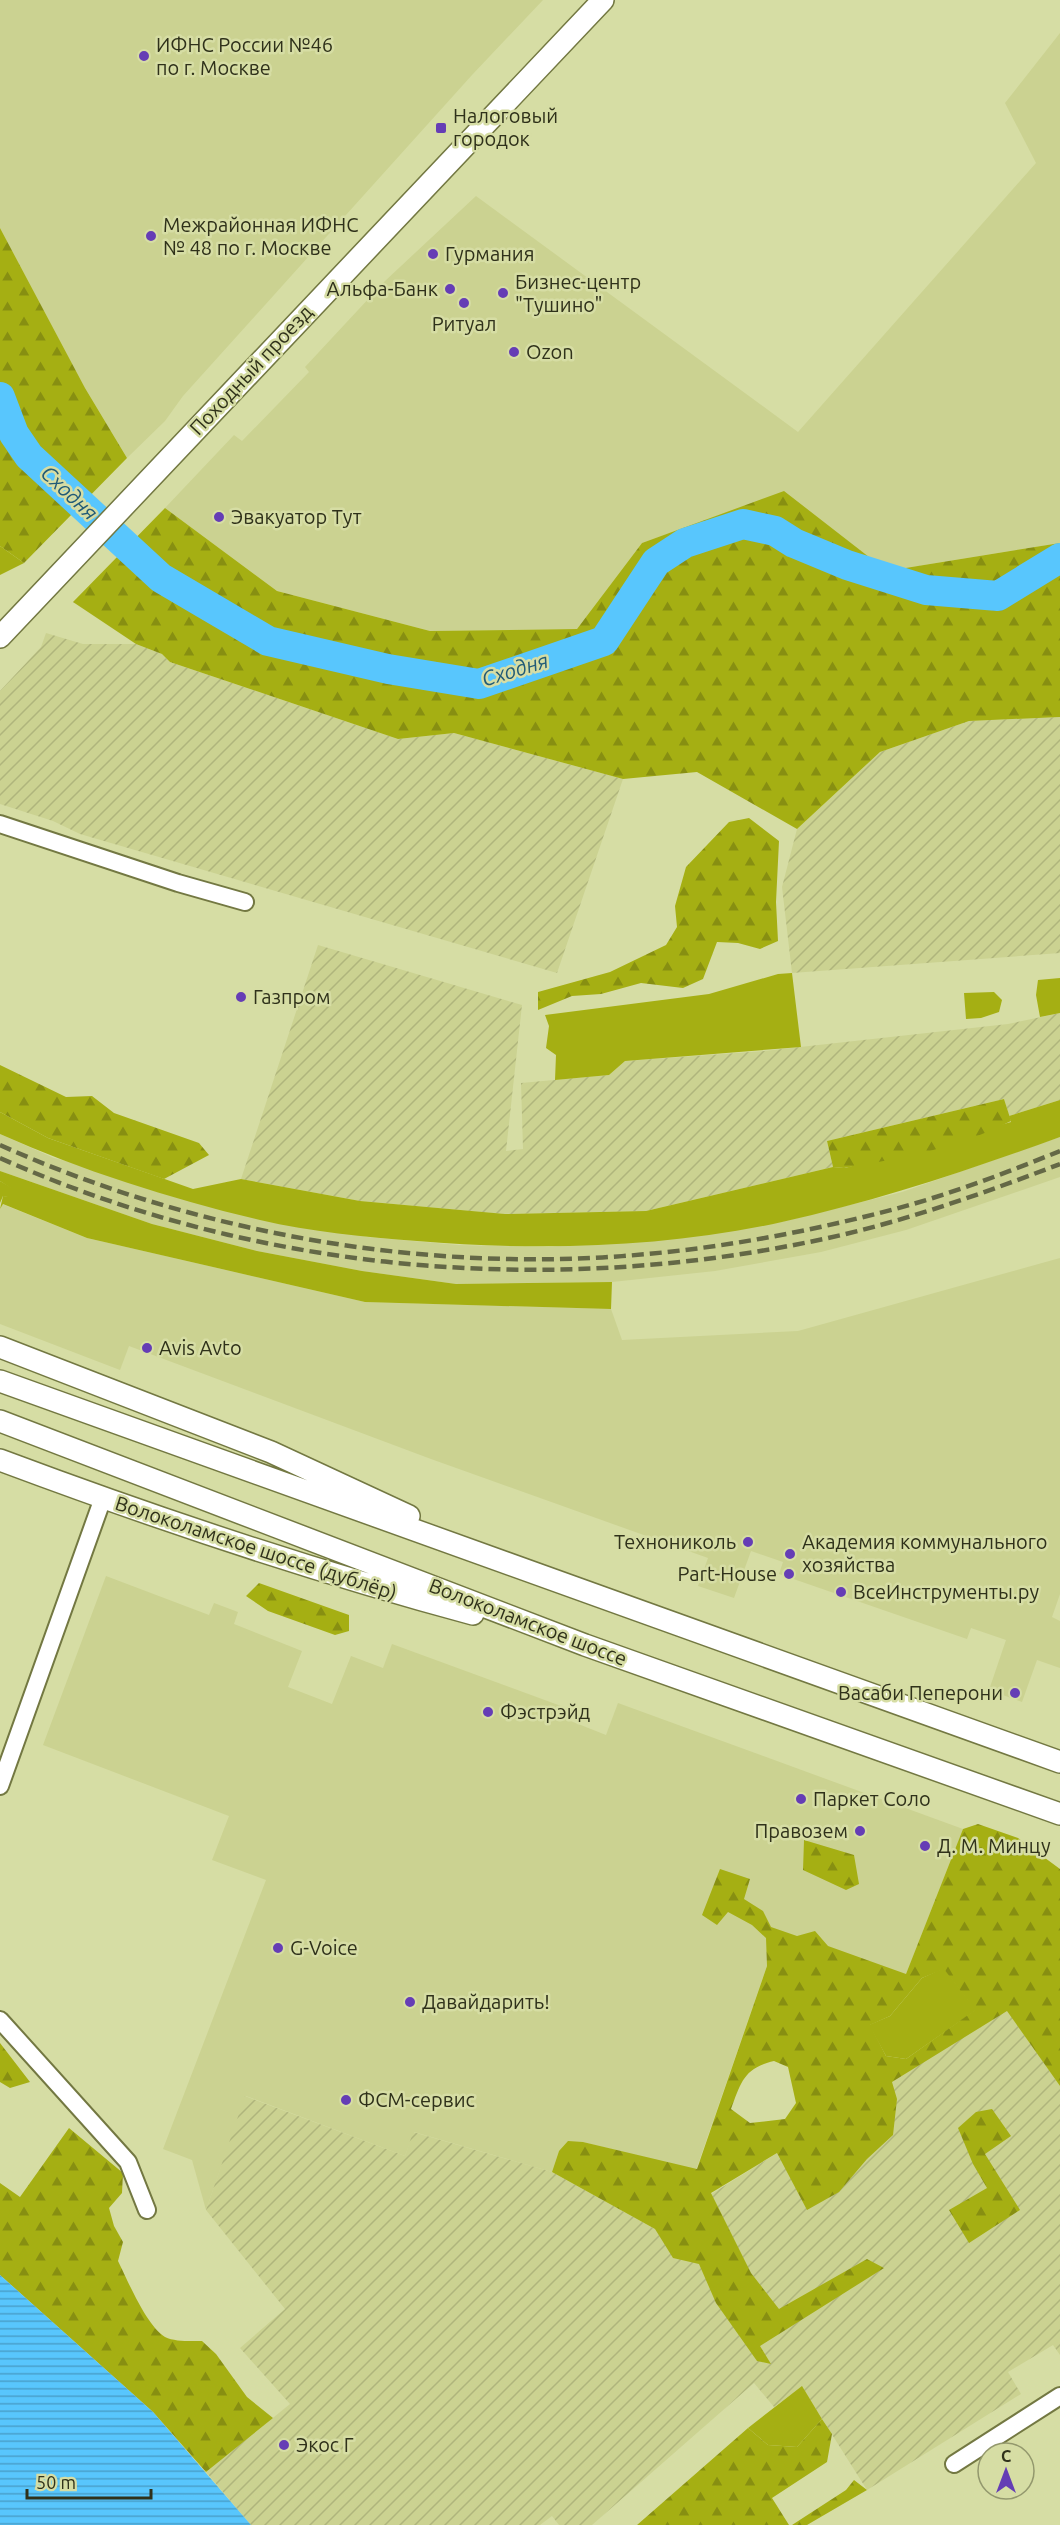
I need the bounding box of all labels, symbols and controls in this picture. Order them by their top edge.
place label: ИФНС России №46 по г. Москве [156,33,333,79]
marker: ИФНС России №46 по г. Москве [137,49,151,63]
place label: Налоговый городок [453,104,558,150]
marker: Налоговый городок [434,121,448,135]
place label: Межрайонная ИФНС № 48 по г. Москве [163,213,358,259]
marker: Межрайонная ИФНС № 48 по г. Москве [144,229,158,243]
place label: Гурмания [445,242,534,265]
marker: Гурмания [426,247,440,261]
place label: Бизнес-центр "Тушино" [515,270,641,316]
place label: Альфа-Банк [327,277,438,300]
marker: Альфа-Банк [443,282,457,296]
marker: Бизнес-центр "Тушино" [496,286,510,300]
marker: Ритуал [457,296,471,310]
street label: Походный проезд [185,300,317,439]
place label: Ритуал [432,312,496,335]
place label: Ozon [526,340,574,363]
marker: Ozon [507,345,521,359]
water label: Сходня [36,460,103,524]
place label: Эвакуатор Тут [231,505,362,528]
marker: Эвакуатор Тут [212,510,226,524]
water label: Сходня [478,648,551,691]
place label: Газпром [253,985,331,1008]
marker: Газпром [234,990,248,1004]
place label: Avis Avto [159,1336,242,1359]
marker: Avis Avto [140,1341,154,1355]
street label: Волоколамское шоссе (дублёр) [112,1491,400,1604]
place label: Технониколь [614,1530,736,1553]
place label: Академия коммунального хозяйства [802,1530,1048,1576]
marker: Технониколь [741,1535,755,1549]
marker: Академия коммунального хозяйства [783,1547,797,1561]
place label: Part-House [677,1562,777,1585]
marker: Part-House [782,1567,796,1581]
street label: Волоколамское шоссе [426,1573,630,1670]
place label: ВсеИнструменты.ру [853,1580,1039,1603]
marker: ВсеИнструменты.ру [834,1585,848,1599]
place label: Васаби Пеперони [838,1681,1003,1704]
marker: Васаби Пеперони [1008,1686,1022,1700]
place label: Фэстрэйд [500,1700,590,1723]
marker: Фэстрэйд [481,1705,495,1719]
place label: Паркет Соло [813,1787,931,1810]
marker: Паркет Соло [794,1792,808,1806]
place label: Правозем [754,1819,848,1842]
marker: Правозем [853,1824,867,1838]
place label: Д. М. Минцу [937,1834,1051,1857]
marker: Д. М. Минцу [918,1839,932,1853]
place label: G-Voice [290,1936,358,1959]
marker: G-Voice [271,1941,285,1955]
place label: Давайдарить! [422,1990,550,2013]
marker: Давайдарить! [403,1995,417,2009]
place label: ФСМ-сервис [358,2088,475,2111]
marker: ФСМ-сервис [339,2093,353,2107]
place label: Экос Г [296,2433,354,2456]
marker: Экос Г [277,2438,291,2452]
north arrow [976,2441,1036,2501]
text: С [1001,2447,1011,2465]
scale bar [27,2462,152,2500]
text: 50 m [36,2472,76,2492]

